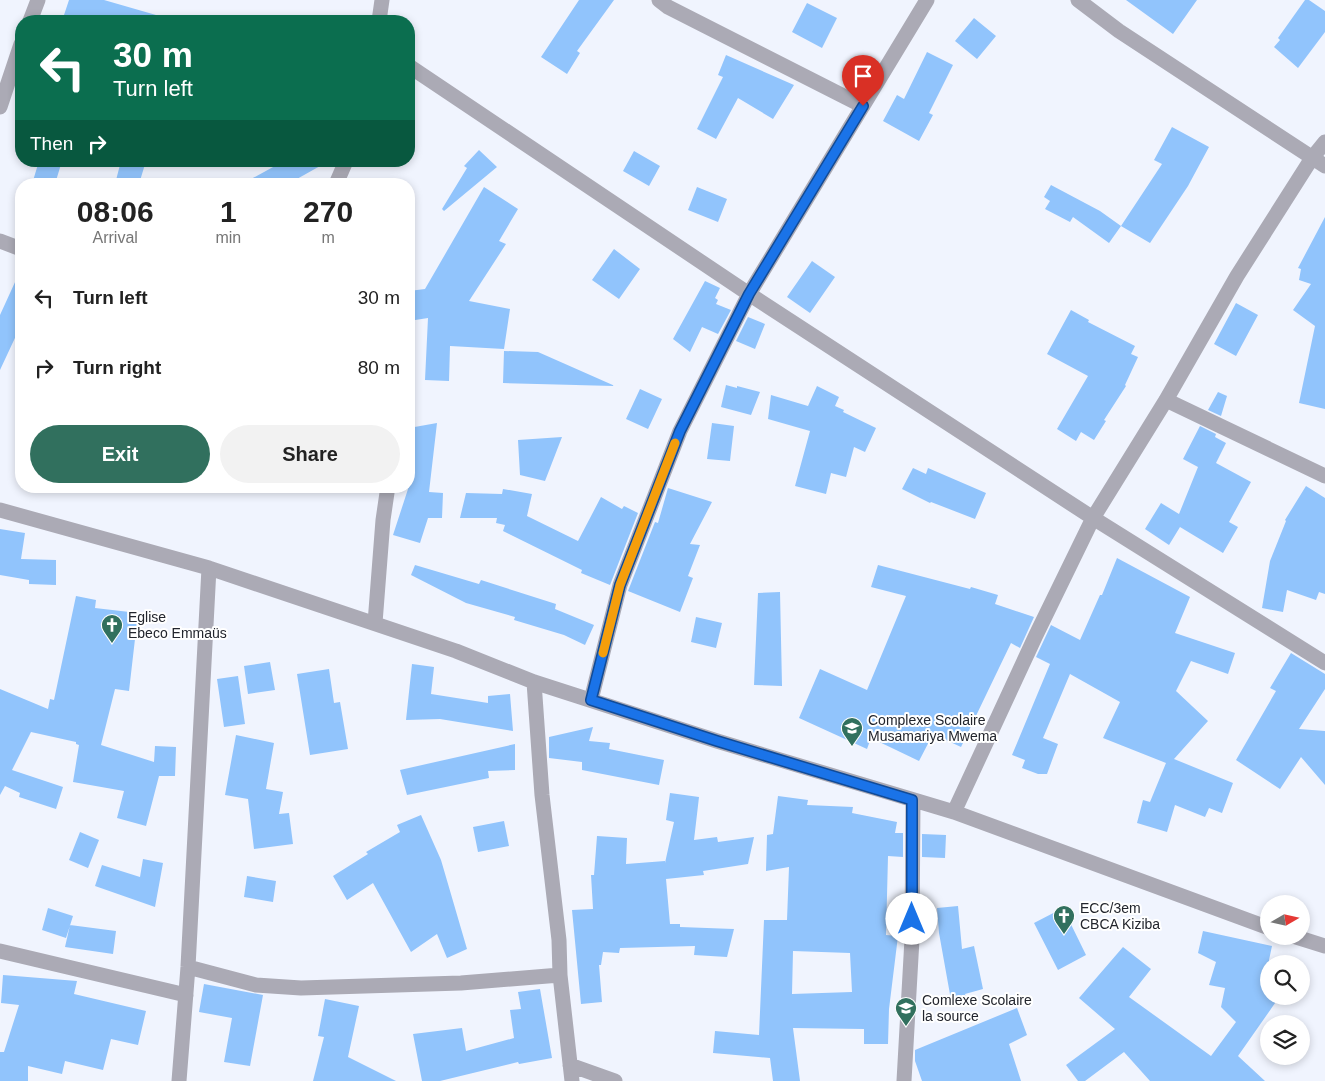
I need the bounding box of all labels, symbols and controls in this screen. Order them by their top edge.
icon: left [30,35,95,100]
text: 30 m [113,35,193,74]
pin [842,55,884,106]
icon: arrive [849,62,877,90]
text: Turn left [113,76,193,101]
icon: right [83,130,111,158]
text: Then [30,133,73,154]
text: 08:06 [77,195,154,228]
text: 1 [220,195,237,228]
text: 270 [303,195,353,228]
text: Arrival [93,229,138,246]
text: min [215,229,241,246]
text: m [321,229,335,246]
icon: left [30,284,58,312]
text: Turn left [73,287,148,308]
text: 30 m [358,287,400,308]
icon: right [30,354,58,382]
text: Turn right [73,357,161,378]
text: 80 m [358,357,400,378]
button: Exit [30,425,210,483]
button: Share [220,425,400,483]
place label: Eglise Ebeco Emmaüs [128,609,227,641]
church icon: Eglise Ebeco Emmaüs [100,613,124,644]
place label: Complexe Scolaire Musamariya Mwema [868,712,997,744]
school or university icon: Complexe Scolaire Musamariya Mwema [840,716,864,747]
position arrow [885,892,937,944]
north arrow [1260,895,1310,945]
map controls [1260,895,1310,1065]
place label: ECC/3em CBCA Kiziba [1080,900,1160,932]
church icon: ECC/3em CBCA Kiziba [1052,904,1076,935]
button: search [1260,955,1310,1005]
place label: Comlexe Scolaire la source [922,992,1032,1024]
school or university icon: Comlexe Scolaire la source [894,996,918,1027]
button: layers [1260,1015,1310,1065]

